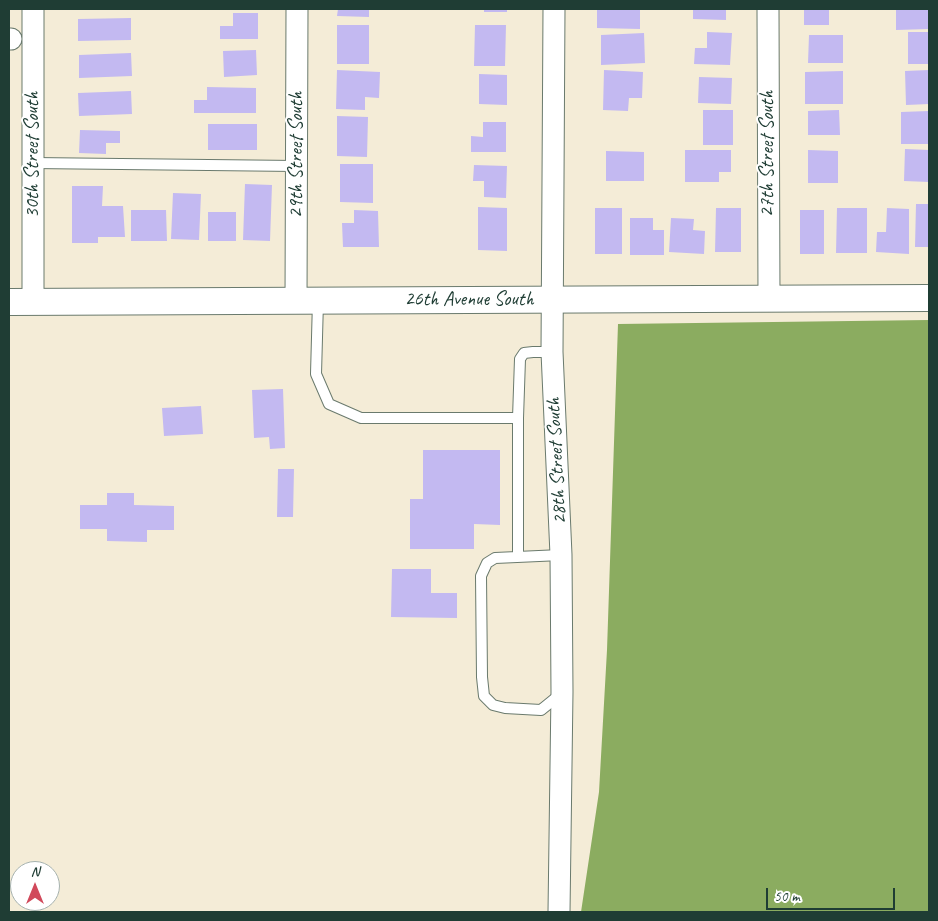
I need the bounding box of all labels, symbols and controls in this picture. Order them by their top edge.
street label: 27th Street South [756,91,780,217]
street label: 30th Street South [21,92,45,218]
street label: 29th Street South [285,92,309,218]
street label: 26th Avenue South [404,288,534,312]
street label: 28th Street South [542,397,572,525]
north arrow [10,861,60,911]
text: N [31,863,39,880]
scale bar [768,878,897,910]
text: 50 m [774,887,800,906]

